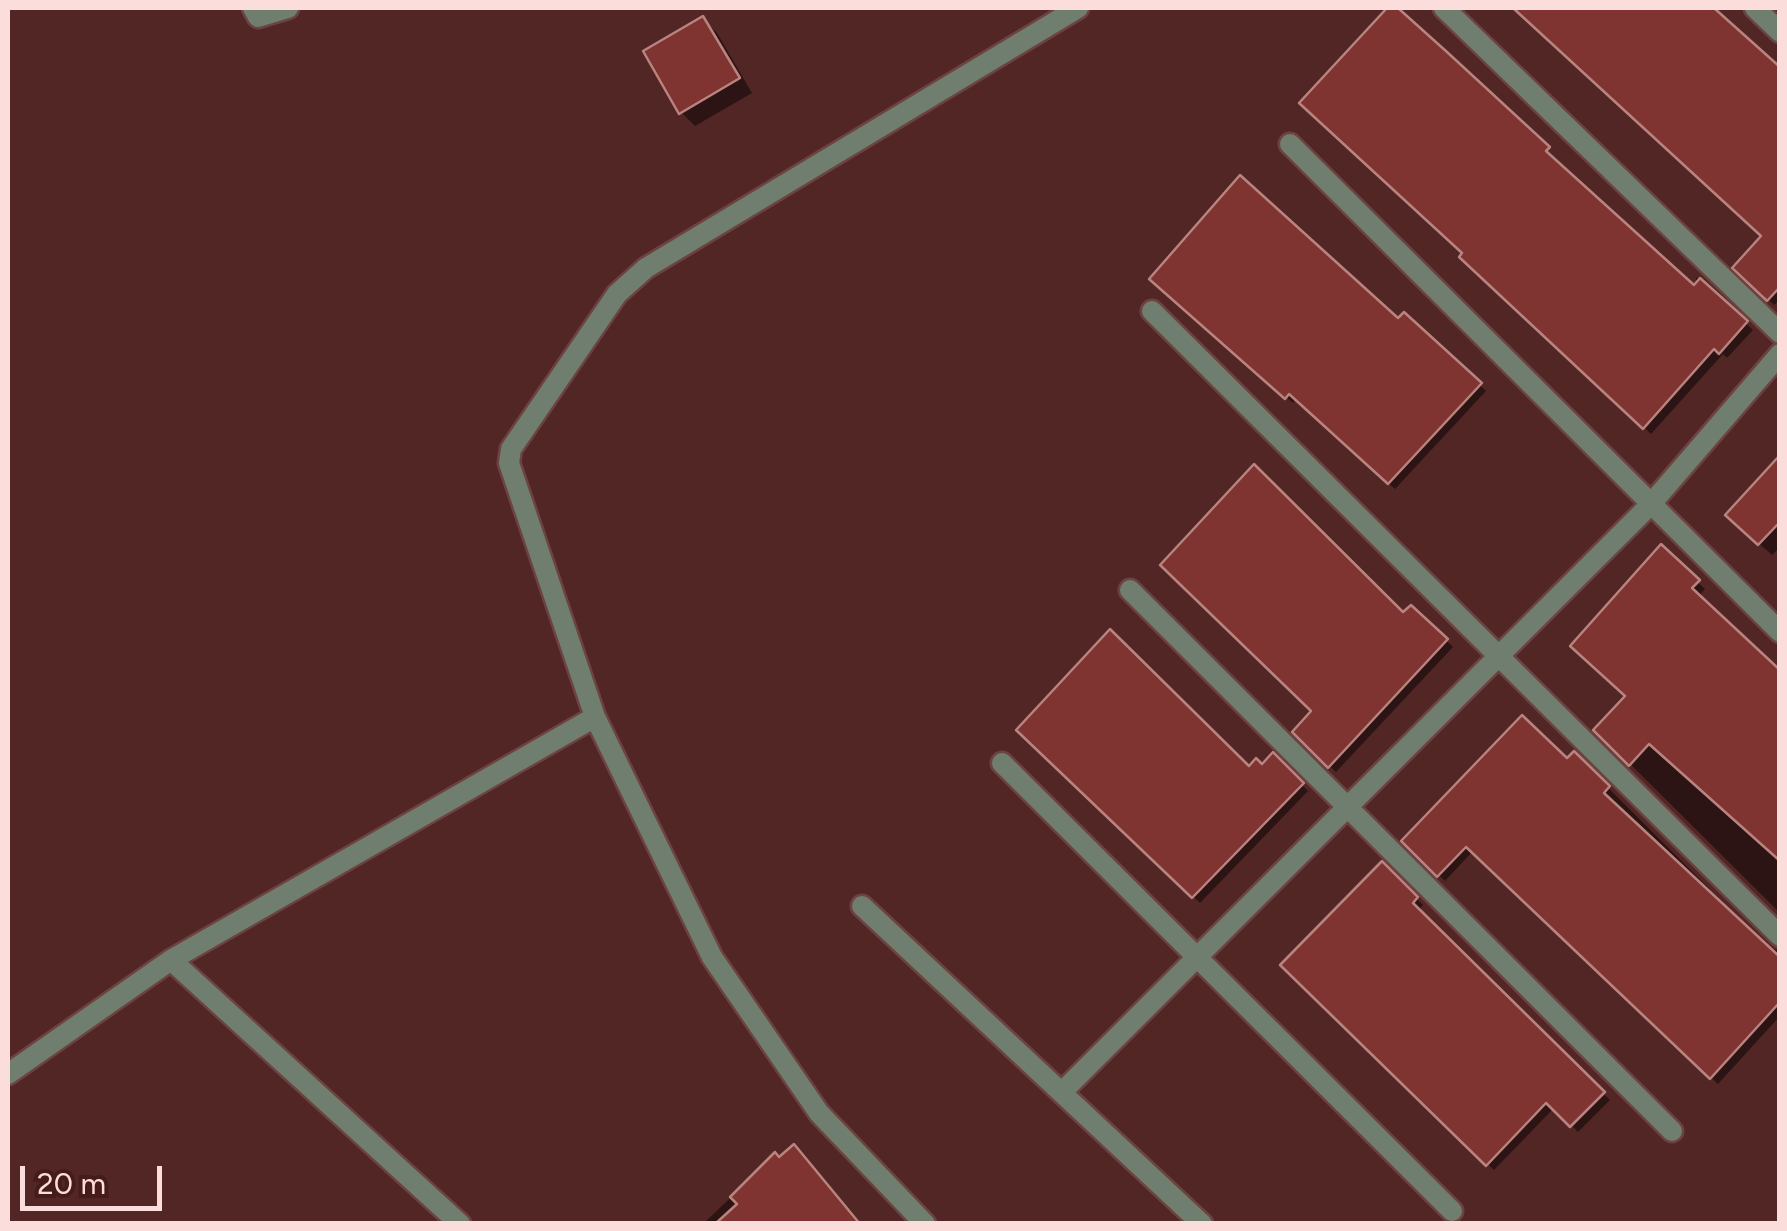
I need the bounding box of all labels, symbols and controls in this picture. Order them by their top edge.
scale bar [25,1146,168,1208]
text: 20 m [37,1165,106,1202]

